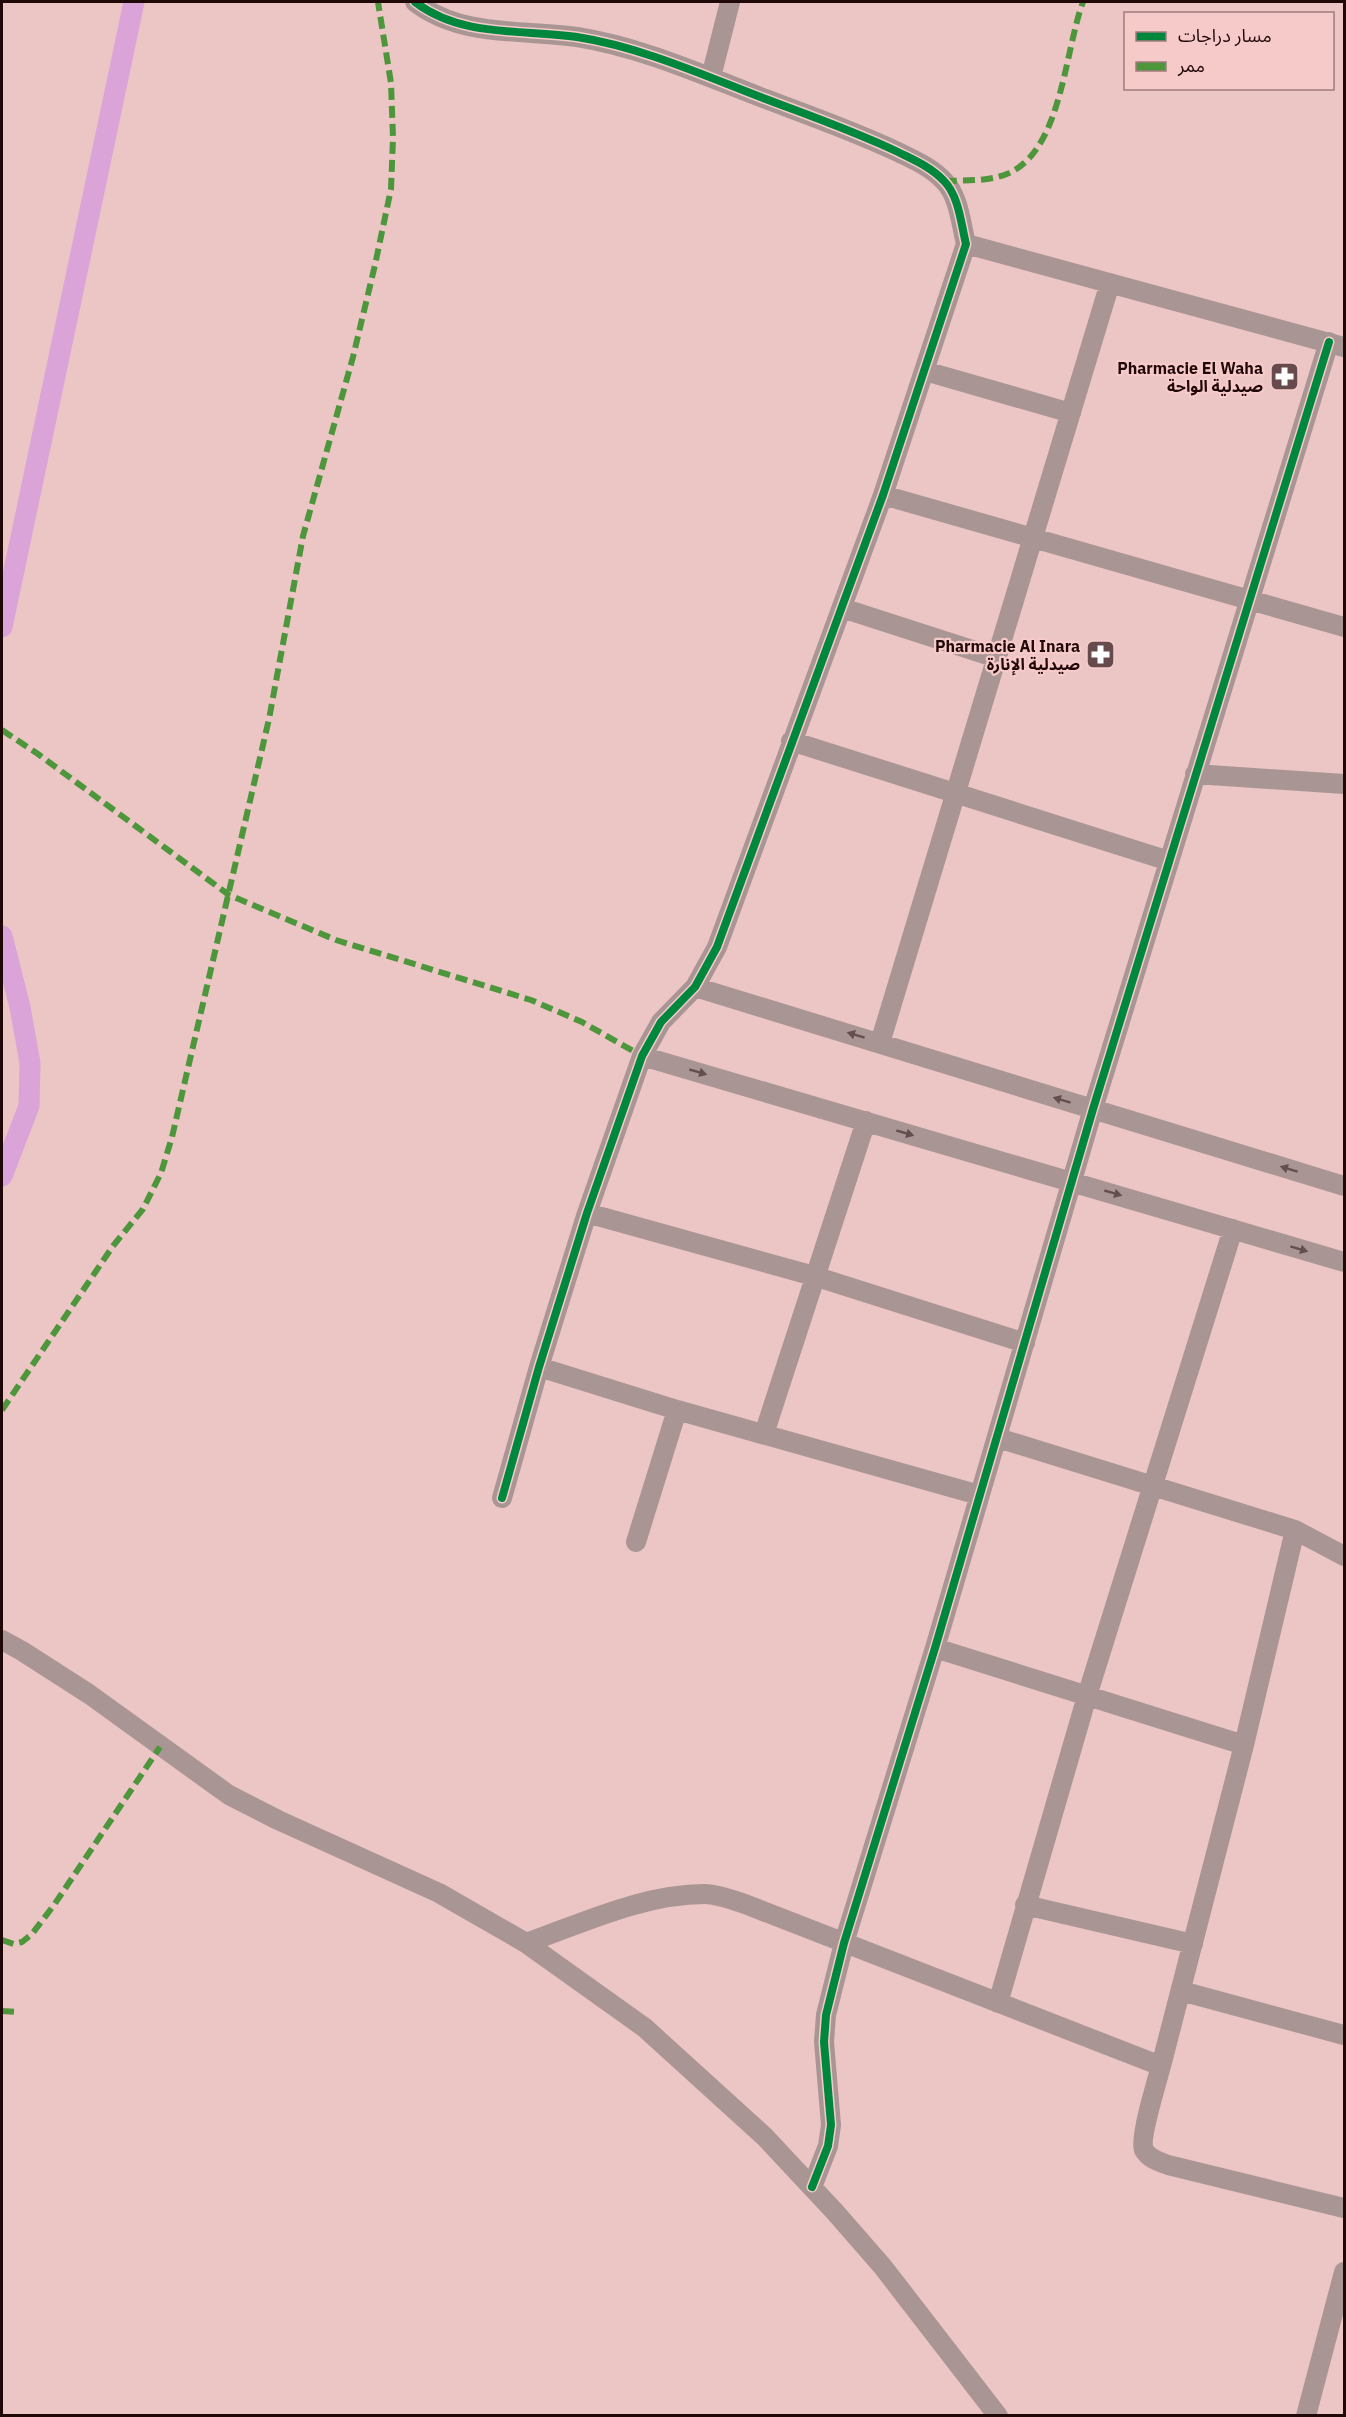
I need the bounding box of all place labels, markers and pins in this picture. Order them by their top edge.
place label: Pharmacie El Waha صيدلية الواحة [1117,358,1263,396]
pharmacy icon: Pharmacie El Waha صيدلية الواحة [1268,361,1300,393]
place label: Pharmacie Al Inara صيدلية الإنارة [935,636,1080,676]
pharmacy icon: Pharmacie Al Inara صيدلية الإنارة [1085,639,1117,671]

